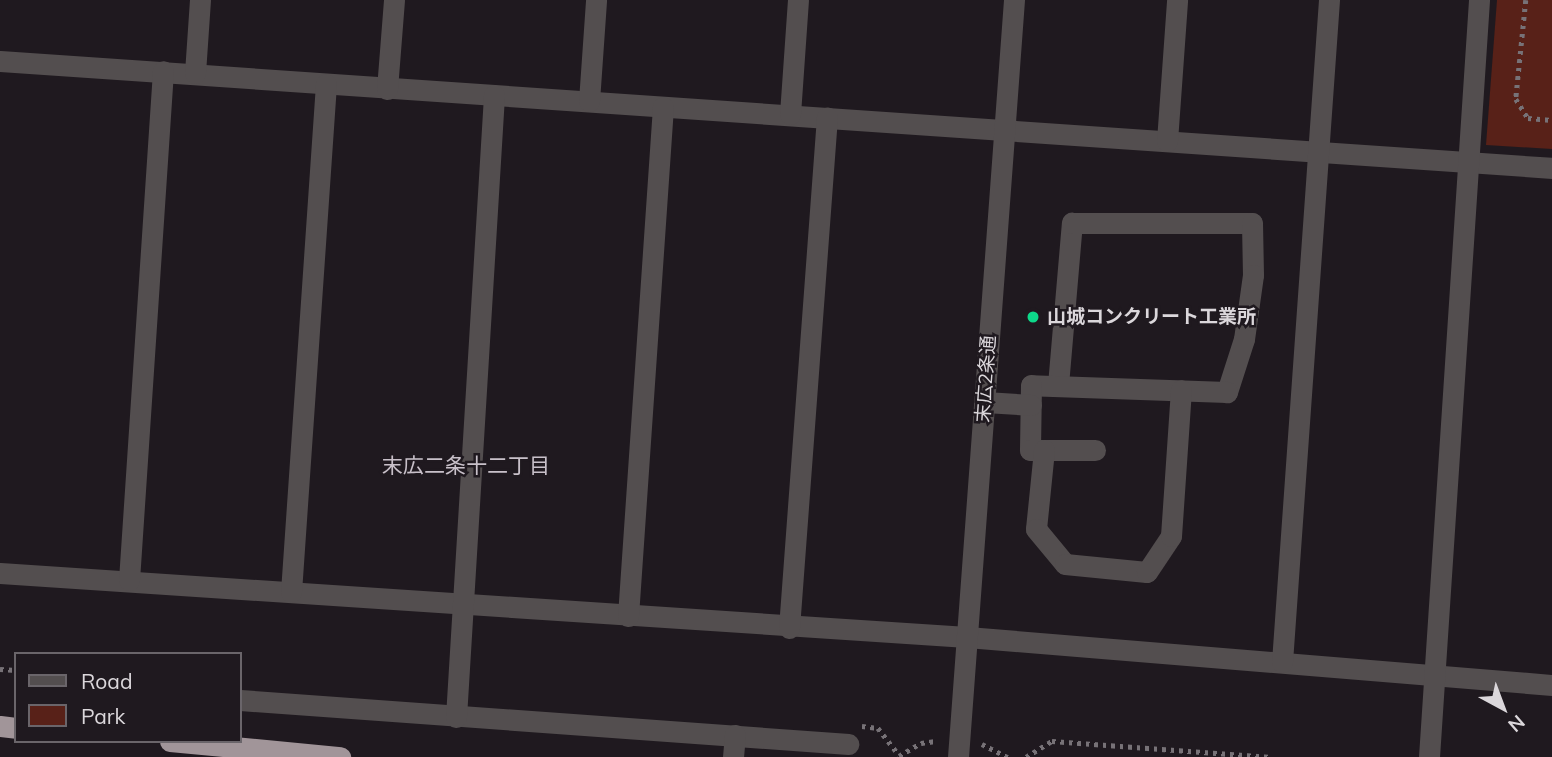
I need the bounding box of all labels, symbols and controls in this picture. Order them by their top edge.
place label: 山城コンクリート工業所 [1047,306,1256,328]
marker: 山城コンクリート工業所 [1025,309,1041,325]
street label: 末広2条通 [972,335,1000,423]
district label: 末広二条十二丁目 [382,452,550,478]
legend [14,652,242,743]
text: Road [81,668,132,694]
north arrow [1468,673,1538,743]
text: Park [81,703,125,729]
text: N [1503,710,1530,738]

